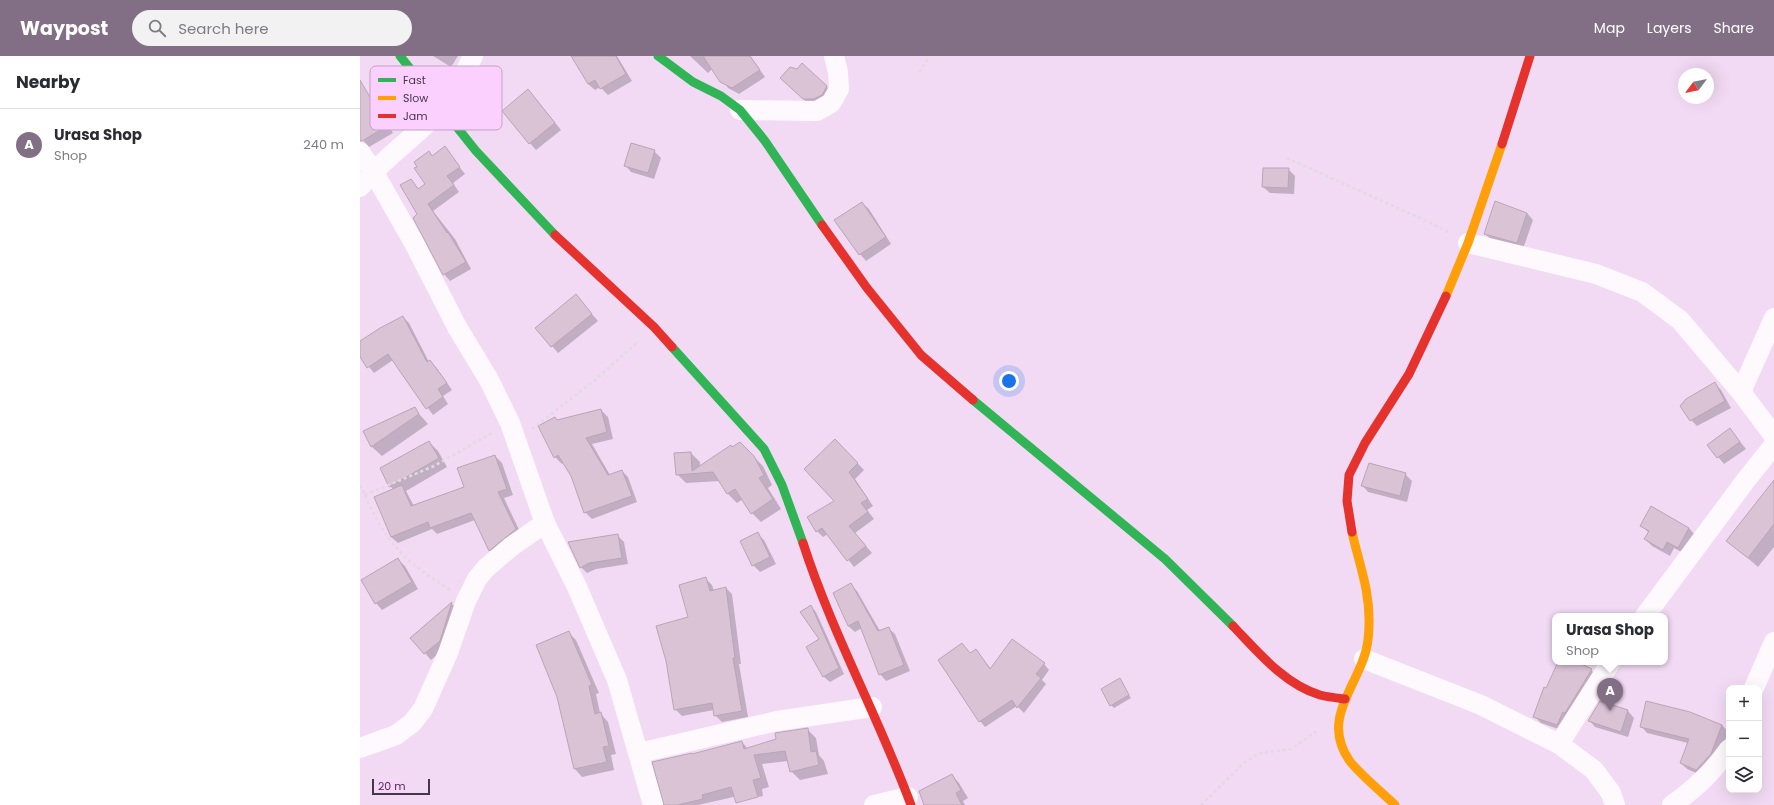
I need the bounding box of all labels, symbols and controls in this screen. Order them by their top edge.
search box [132,10,412,46]
text: Waypost [20,15,108,42]
icon: search [146,17,168,39]
text: Search here [178,18,269,39]
text: Map [1594,18,1625,38]
text: Layers [1647,18,1691,38]
text: Share [1713,18,1754,38]
legend [370,66,502,130]
north arrow [1678,68,1714,104]
text: Nearby [16,70,80,94]
text: Fast [403,72,426,88]
text: Slow [403,90,428,106]
text: Jam [403,108,428,124]
text: Urasa Shop [54,124,142,145]
text: A [24,135,34,154]
text: 240 m [303,135,344,154]
text: Shop [54,146,87,165]
your location [999,371,1019,391]
popup [1552,613,1668,665]
text: Urasa Shop [1566,619,1654,640]
text: Shop [1566,641,1599,660]
pin: A [1597,678,1623,711]
map controls [1726,685,1762,793]
button: + [1726,685,1762,721]
button: − [1726,721,1762,757]
button: layers [1726,757,1762,793]
scale bar [372,777,430,796]
text: 20 m [378,778,406,794]

